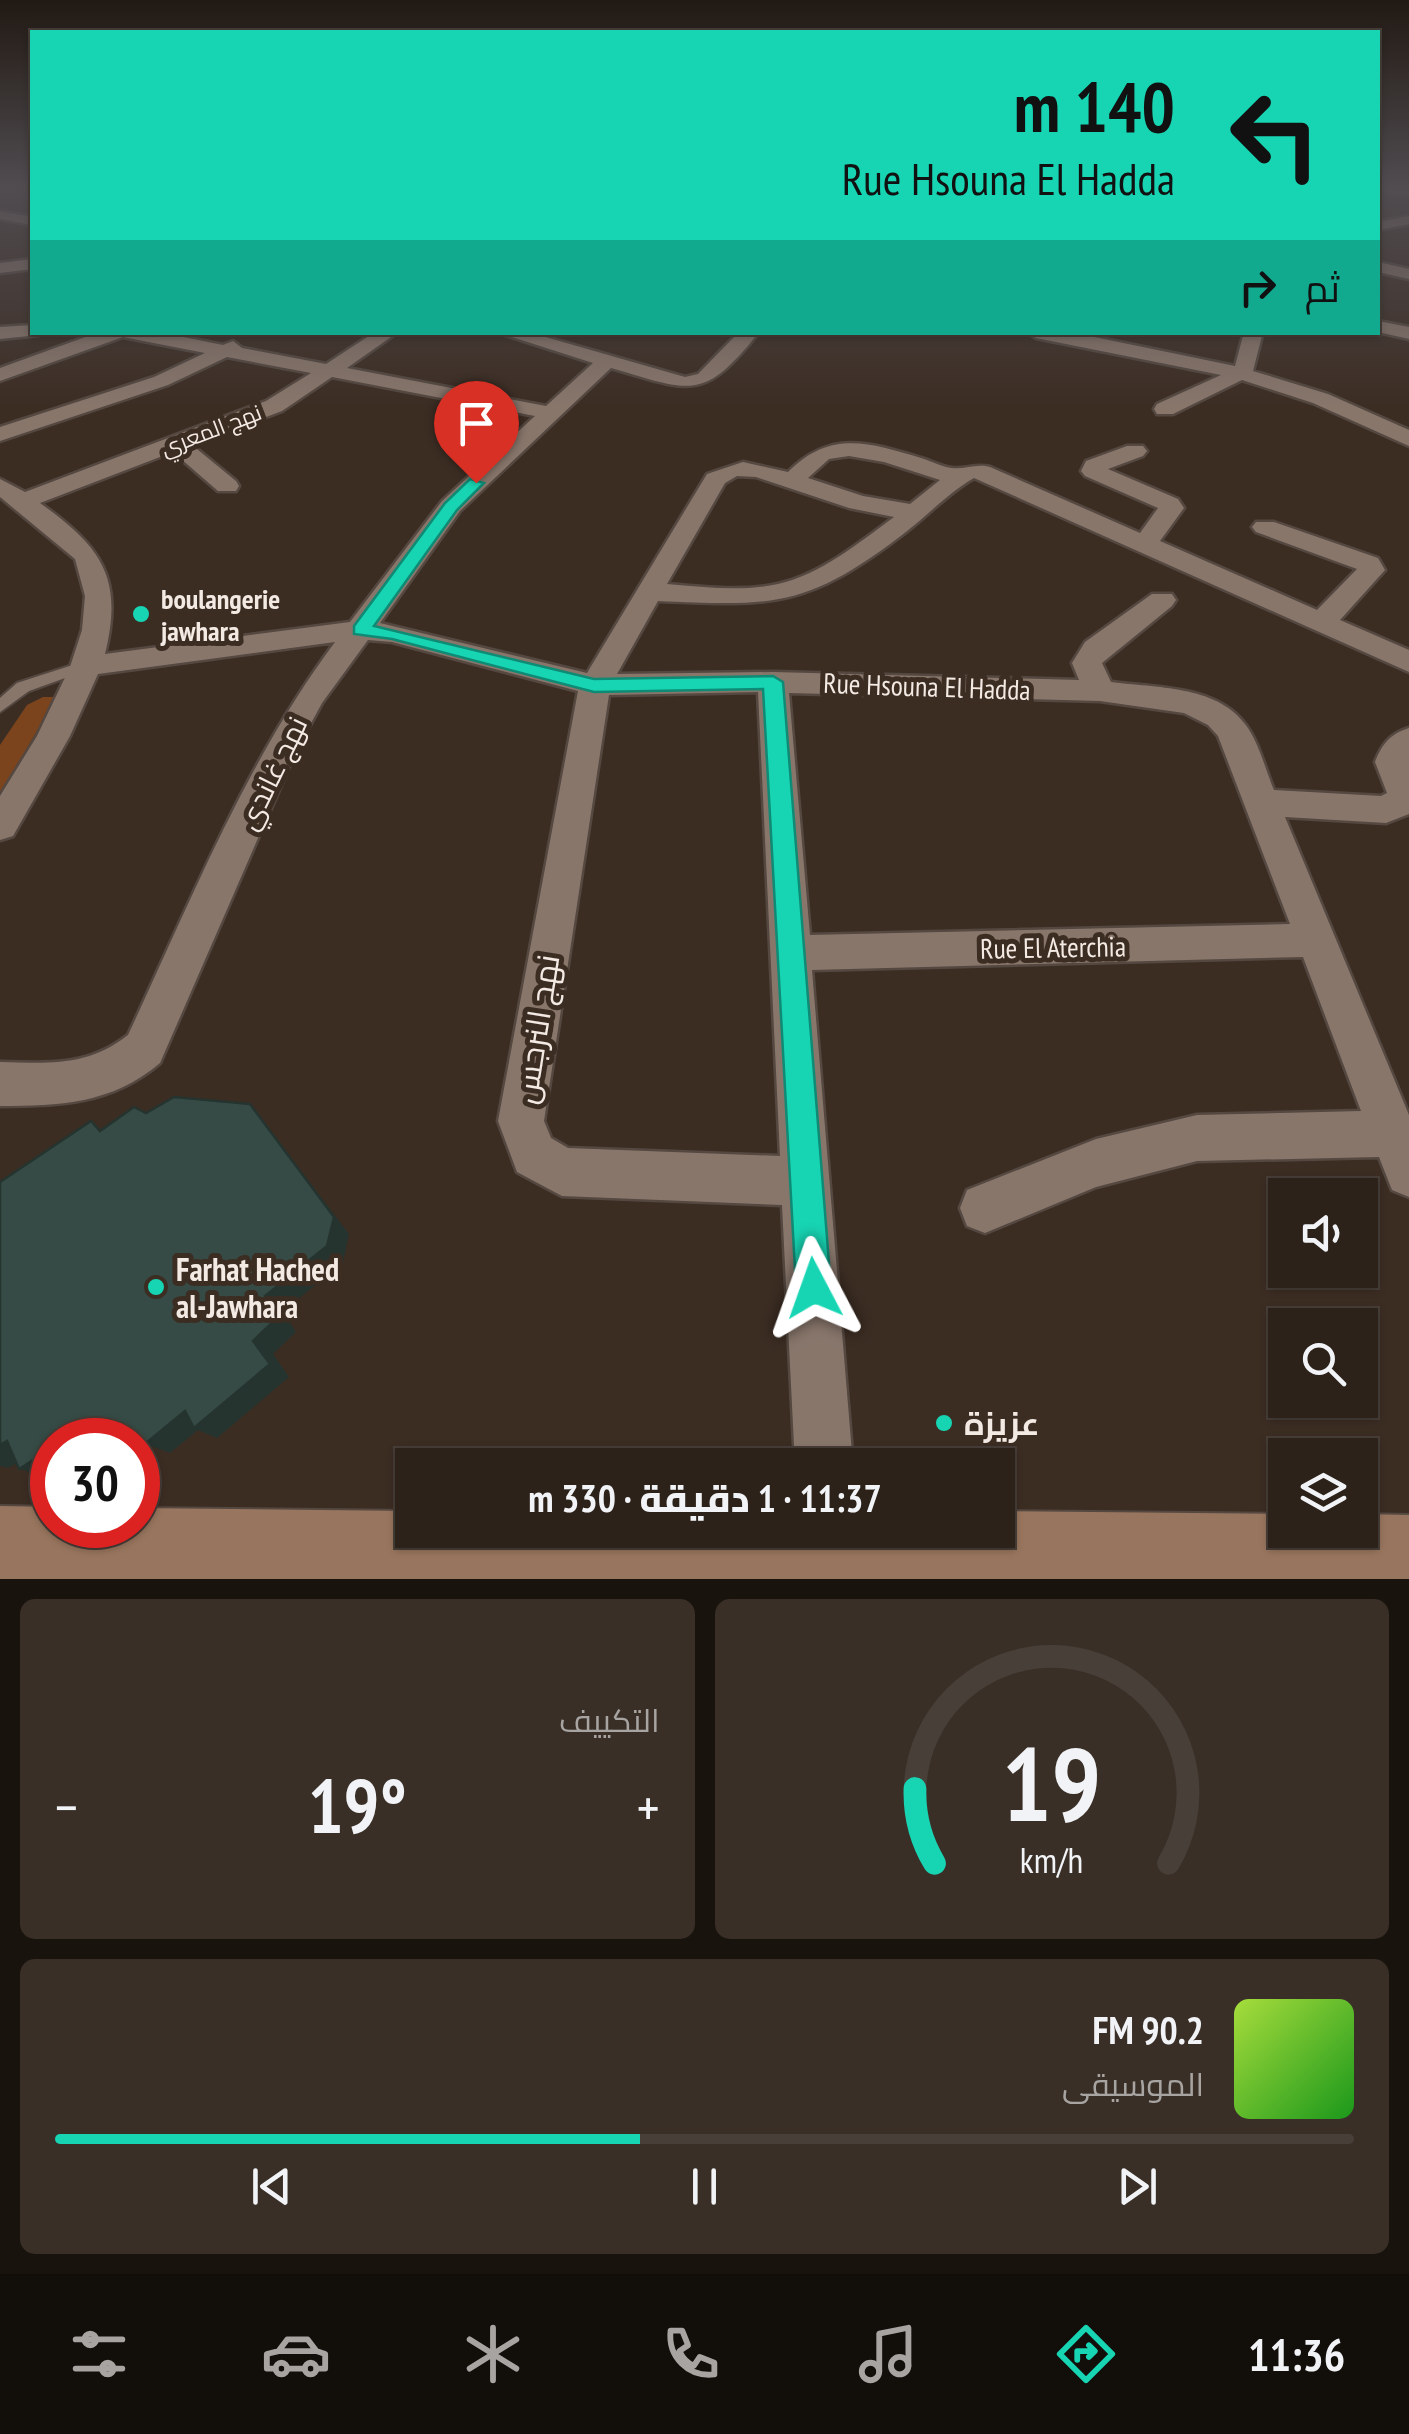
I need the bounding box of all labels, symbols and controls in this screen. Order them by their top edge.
text: 140 m [1014,61,1175,151]
icon: left [1210,70,1340,200]
text: Rue Hsouna El Hadda [842,149,1175,207]
icon: right [1230,260,1285,315]
text: ثم [1305,263,1340,312]
pin [434,381,519,484]
icon: arrive [449,396,504,451]
street label: نهج المعري [157,398,267,465]
place label: boulangerie jawhara [160,580,280,649]
marker: boulangerie jawhara [130,603,152,625]
street label: Rue Hsouna El Hadda [823,664,1031,708]
street label: نهج غاندي [229,710,319,838]
street label: Rue El Aterchia [980,927,1126,967]
street label: نهج النرجس [503,951,570,1107]
map controls [1268,1178,1378,1548]
button: sound [1268,1178,1378,1288]
position arrow [762,1236,866,1340]
place label: Farhat Hached al-Jawhara [176,1248,339,1327]
marker: Farhat Hached al-Jawhara [145,1276,167,1298]
button: search [1268,1308,1378,1418]
place label: عزيزة [964,1402,1039,1444]
marker: عزيزة [933,1412,955,1434]
speed limit sign: 30 [30,1418,160,1548]
button: layers [1268,1438,1378,1548]
text: 11:37 · 1 دقيقة · 330 m [528,1473,882,1522]
text: التكييف [559,1699,660,1741]
text: 19 [1002,1715,1101,1850]
text: 19° [308,1757,407,1854]
text: − [55,1771,78,1842]
text: + [637,1771,659,1842]
text: km/h [1020,1837,1083,1883]
text: 90.2 FM [1092,2005,1204,2054]
text: الموسيقى [1062,2063,1204,2105]
icon: previous [244,2159,299,2214]
icon: pause [677,2159,732,2214]
icon: next [1110,2159,1165,2214]
icon: filters [64,2319,134,2389]
icon: car [261,2319,331,2389]
icon: climate [458,2319,528,2389]
icon: phone [656,2319,726,2389]
icon: music [853,2319,923,2389]
icon: directions [1051,2319,1121,2389]
text: 11:36 [1248,2325,1345,2383]

